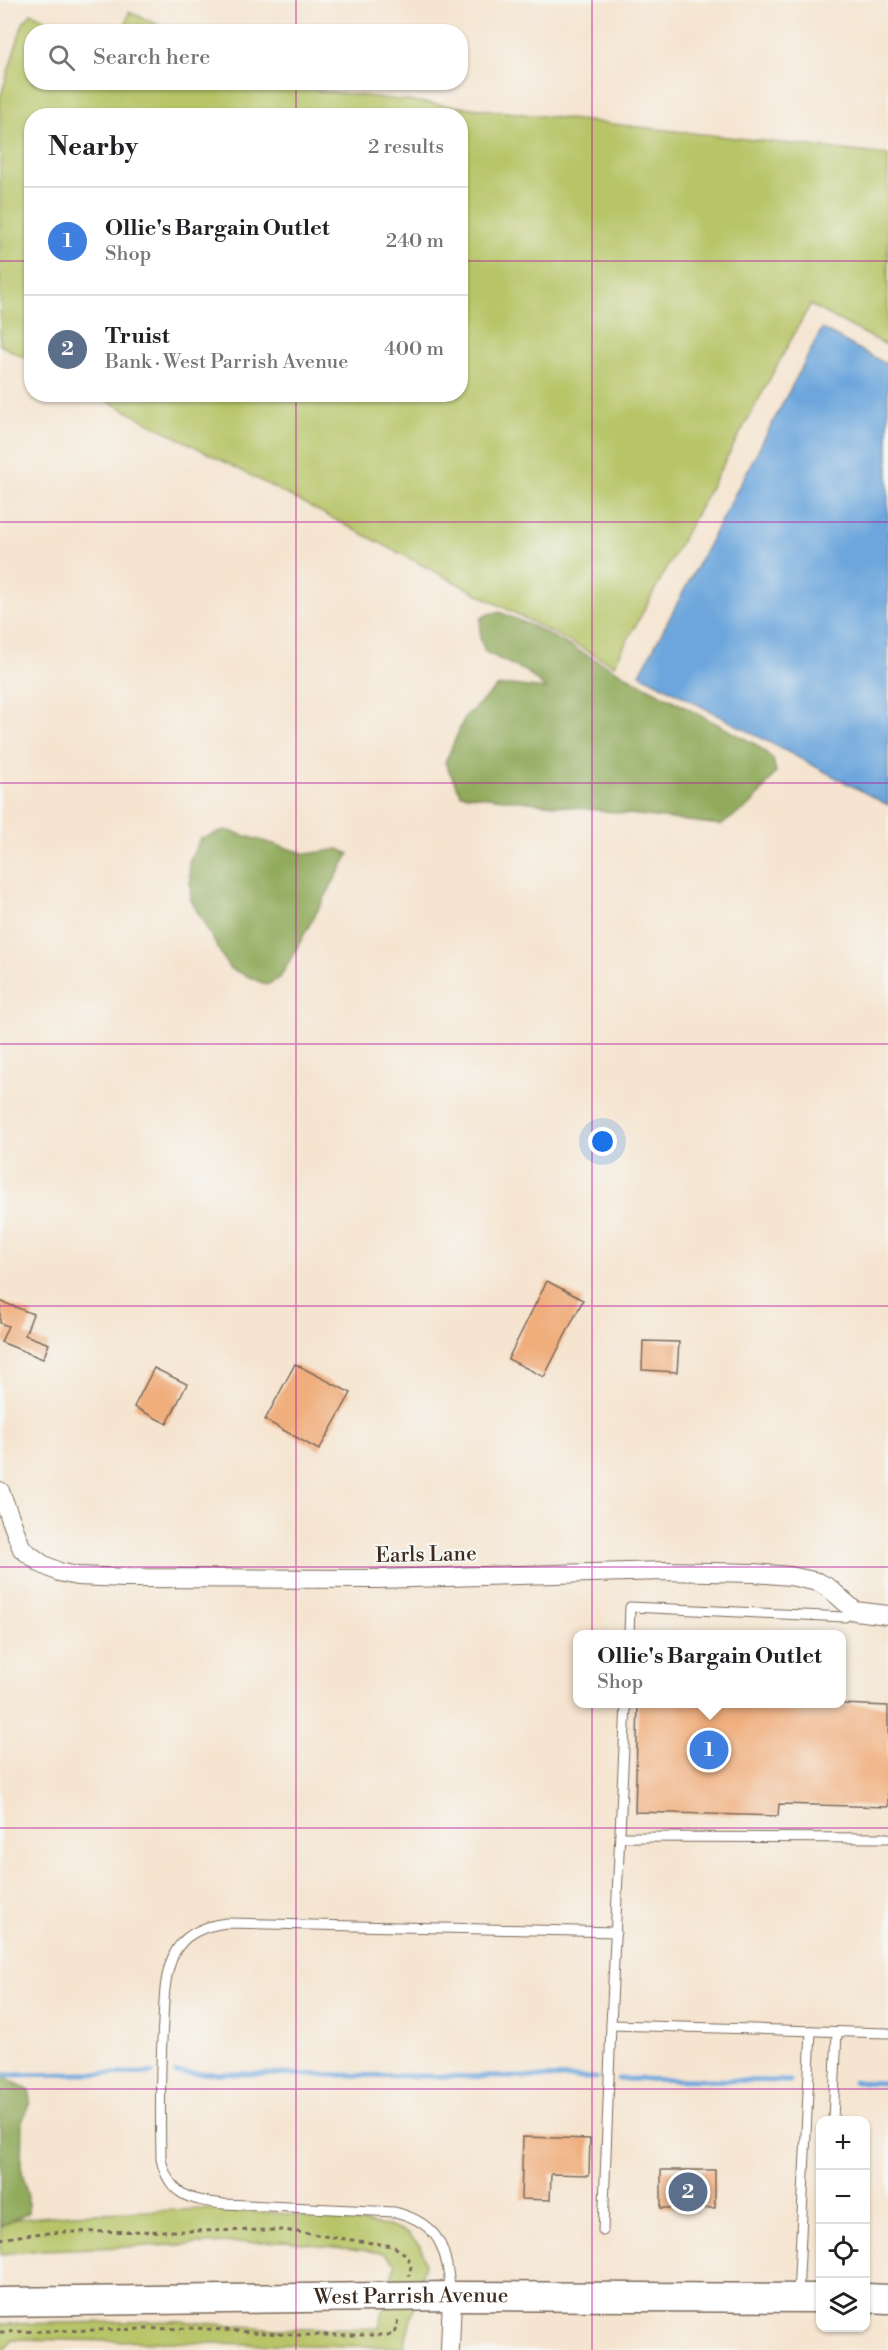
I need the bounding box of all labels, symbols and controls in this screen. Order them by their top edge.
search box [24,24,468,90]
icon: search [45,41,78,74]
text: Search here [93,44,210,71]
text: Nearby [48,131,138,163]
text: 2 results [368,135,444,160]
text: Ollie's Bargain Outlet [105,215,330,242]
text: 1 [63,229,72,254]
text: 240 m [386,229,444,254]
text: Shop [105,242,151,267]
text: Truist [105,323,170,350]
text: 2 [61,337,74,362]
text: 400 m [384,337,444,362]
text: Bank · West Parrish Avenue [105,350,348,375]
your location [588,1127,617,1156]
street label: Earls Lane [375,1541,477,1569]
popup [573,1630,846,1708]
text: Ollie's Bargain Outlet [597,1643,822,1670]
text: Shop [597,1670,643,1695]
pin: 1 [690,1728,728,1772]
map controls [816,2116,870,2332]
button: + [816,2116,870,2170]
pin: 2 [668,2170,708,2214]
button: − [816,2170,870,2224]
button: locate [816,2224,870,2278]
button: layers [816,2278,870,2332]
street label: West Parrish Avenue [312,2283,508,2311]

